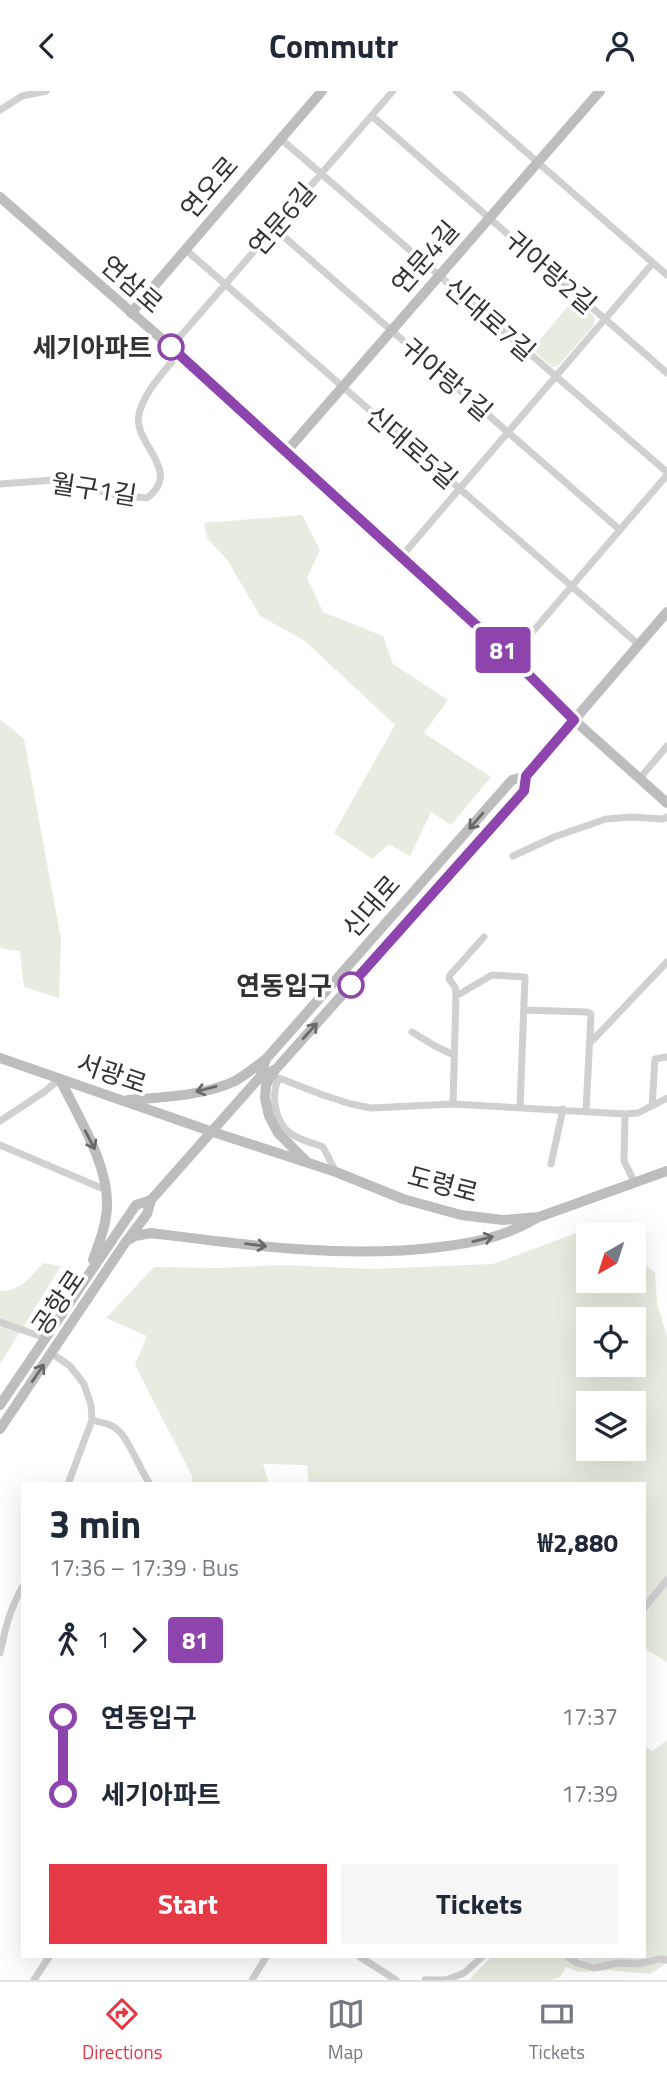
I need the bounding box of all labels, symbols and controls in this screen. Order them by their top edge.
text: Commutr [269,22,398,70]
icon: back [28,27,66,65]
icon: person [601,27,639,65]
street label: 연오로 [171,147,247,227]
street label: 연문6길 [239,174,325,264]
street label: 연문4길 [382,212,468,302]
street label: 귀아랑2길 [497,221,605,323]
street label: 연삼로 [92,246,172,322]
street label: 신대로7길 [436,268,544,370]
place label: 세기아파트 [32,328,152,367]
street label: 귀아랑1길 [393,328,501,430]
marker: 세기아파트 [158,334,184,360]
street label: 신대로5길 [358,396,466,498]
street label: 월구1길 [48,463,140,515]
line badge: 81 [472,627,534,673]
text: 81 [490,632,516,668]
one-way arrow [468,812,485,829]
street label: 신대로 [333,866,409,946]
place label: 연동입구 [236,966,332,1005]
marker: 연동입구 [338,972,364,998]
one-way arrow [302,1022,318,1040]
street label: 서광로 [72,1043,152,1103]
one-way arrow [195,1083,218,1096]
one-way arrow [83,1130,97,1150]
street label: 도령로 [403,1156,483,1212]
north arrow [576,1223,646,1293]
map controls [576,1223,646,1461]
one-way arrow [471,1232,493,1245]
one-way arrow [245,1239,267,1252]
street label: 공항로 [22,1261,94,1343]
button: locate [576,1307,646,1377]
one-way arrow [31,1363,45,1383]
button: layers [576,1391,646,1461]
text: 3 min [49,1495,141,1553]
text: ₩2,880 [538,1523,618,1562]
text: 17:36 – 17:39 · Bus [49,1550,239,1585]
icon: walk [49,1621,87,1659]
icon: forward [120,1621,158,1659]
text: 1 [97,1622,110,1657]
text: 81 [182,1622,209,1658]
text: 연동입구 [101,1698,197,1737]
text: 17:37 [561,1699,618,1734]
text: 세기아파트 [101,1775,221,1814]
text: 17:39 [561,1776,618,1811]
button: Start [49,1864,327,1944]
button: Tickets [341,1864,618,1944]
tab: Directions [82,1995,163,2066]
tab: Map [327,1995,365,2066]
tab: Tickets [529,1995,585,2066]

